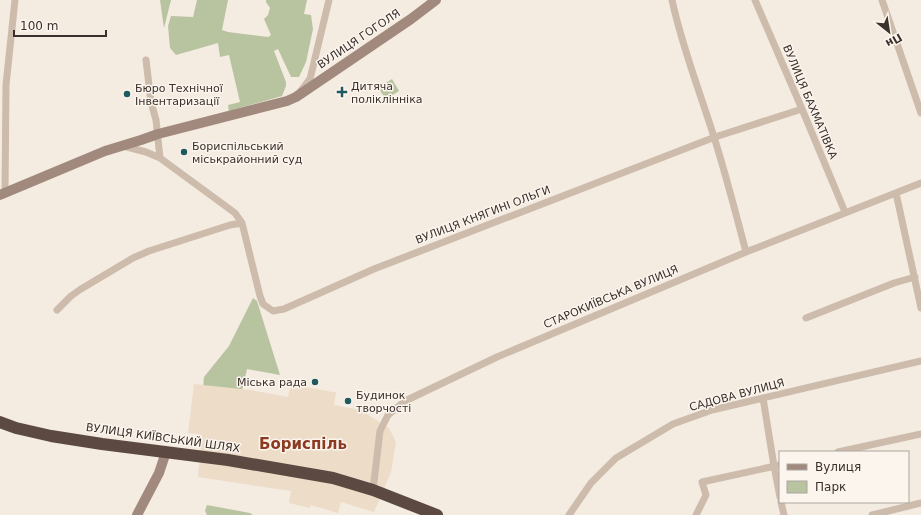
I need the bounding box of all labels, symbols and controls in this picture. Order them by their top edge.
street label: ВУЛИЦЯ ГОГОЛЯ [315,6,403,72]
scale bar [14,12,106,38]
north arrow [869,12,909,52]
text: 100 m [20,19,58,33]
text: Пн [883,30,904,50]
street label: ВУЛИЦЯ БАХМАТІВКА [780,43,840,162]
place label: Дитяча поліклінніка [351,80,423,106]
place label: Бюро Технічної Інвентаризації [135,82,224,108]
marker: Дитяча поліклінніка [336,86,348,98]
marker: Бюро Технічної Інвентаризації [122,89,132,99]
place label: Бориспільський міськрайонний суд [192,140,303,166]
marker: Бориспільський міськрайонний суд [179,147,189,157]
street label: ВУЛИЦЯ КНЯГИНІ ОЛЬГИ [414,183,552,247]
street label: СТАРОКИЇВСЬКА ВУЛИЦЯ [542,263,680,331]
place label: Міська рада [237,376,307,389]
street label: САДОВА ВУЛИЦЯ [688,376,786,414]
marker: Міська рада [310,377,320,387]
place label: Будинок творчості [356,389,411,415]
marker: Будинок творчості [343,396,353,406]
street label: ВУЛИЦЯ КИЇВСЬКИЙ ШЛЯХ [85,421,241,455]
district label: Бориспіль [259,435,347,453]
legend [779,451,909,503]
text: Вулиця [815,460,861,474]
text: Парк [815,480,846,494]

